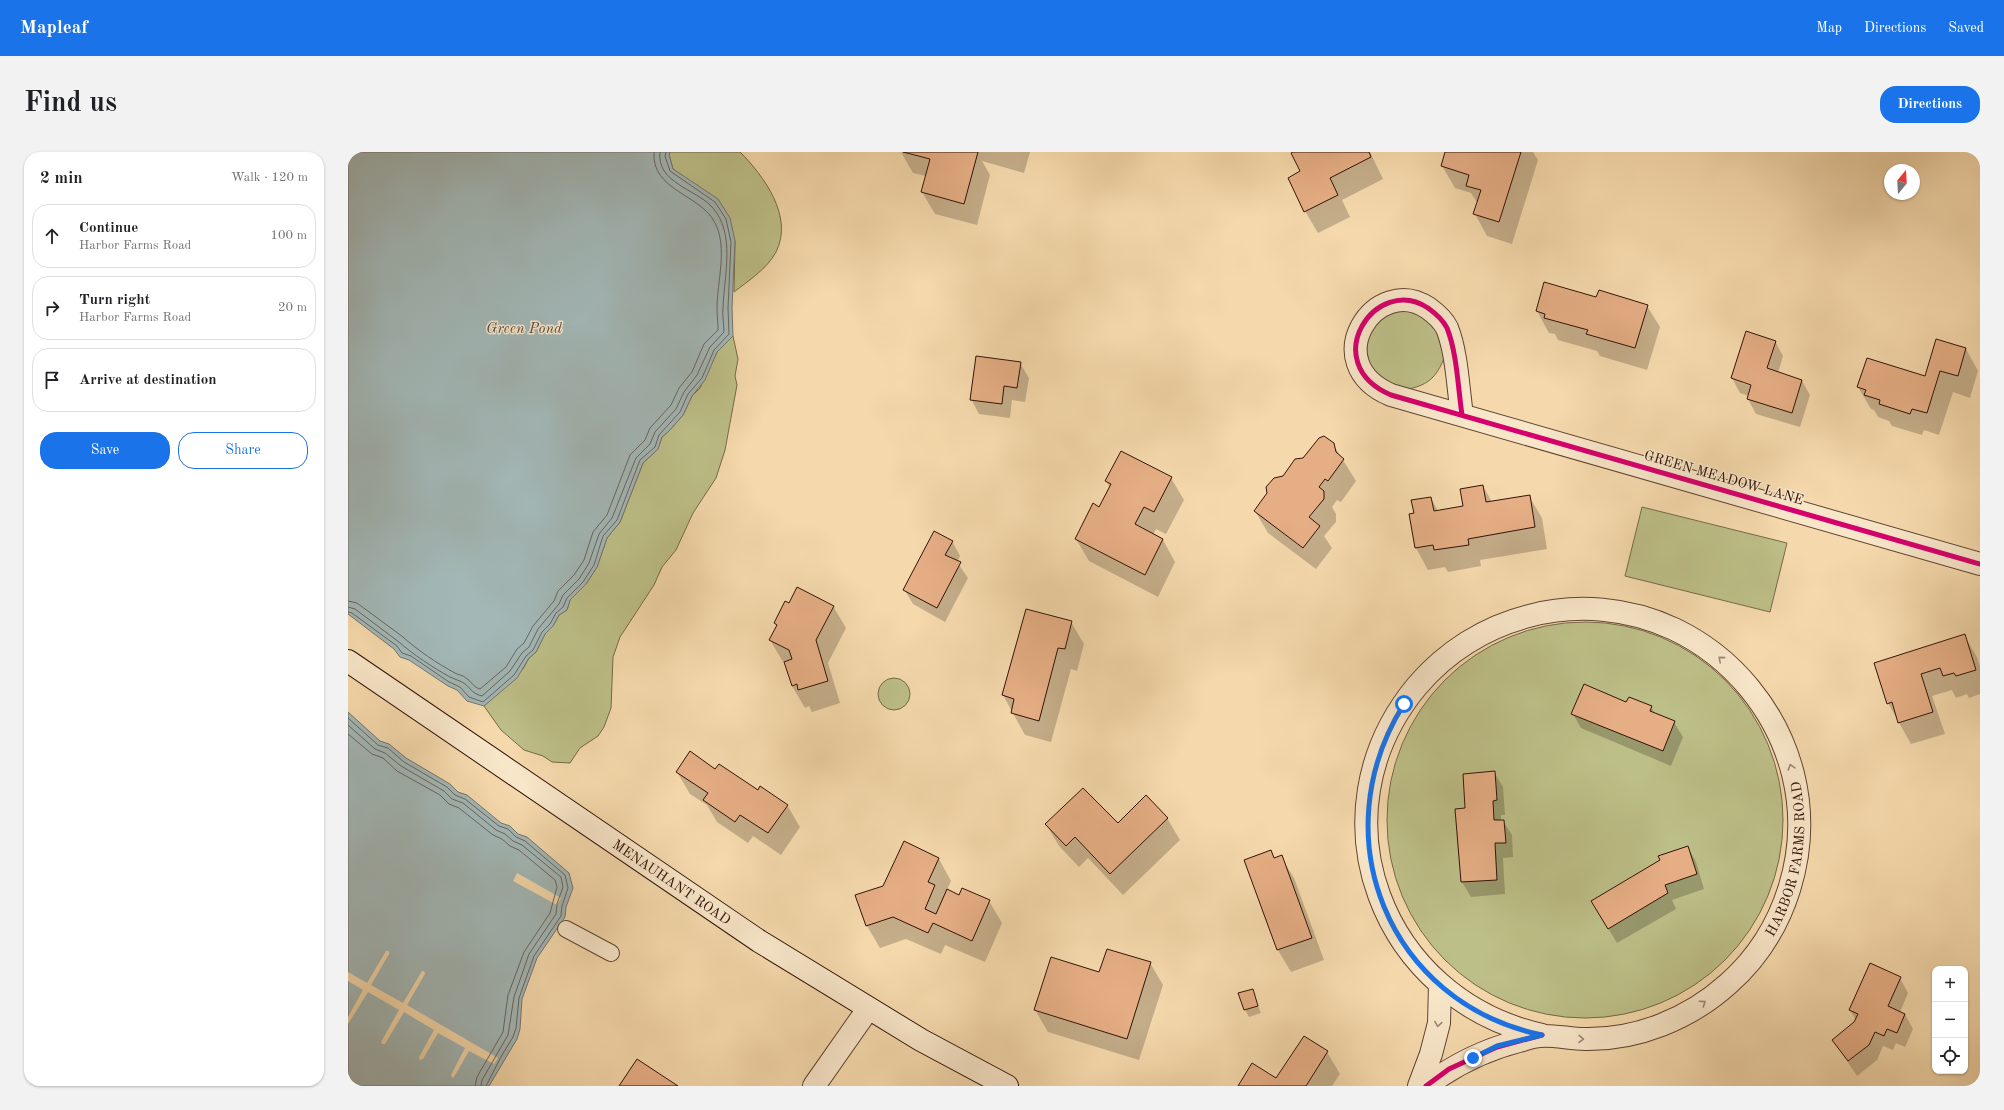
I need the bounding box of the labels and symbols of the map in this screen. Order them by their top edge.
north arrow [1884,164,1920,200]
water label: Green Pond [486,322,563,337]
street label: GREEN MEADOW LANE [1642,448,1805,507]
one-way arrow [1718,657,1726,664]
route start [1395,695,1413,713]
one-way arrow [1787,763,1796,770]
street label: HARBOR FARMS ROAD [1763,780,1807,939]
street label: MENAUHANT ROAD [610,838,733,928]
one-way arrow [1699,1000,1706,1008]
one-way arrow [1434,1021,1443,1027]
one-way arrow [1578,1035,1584,1044]
route end [1464,1049,1482,1067]

